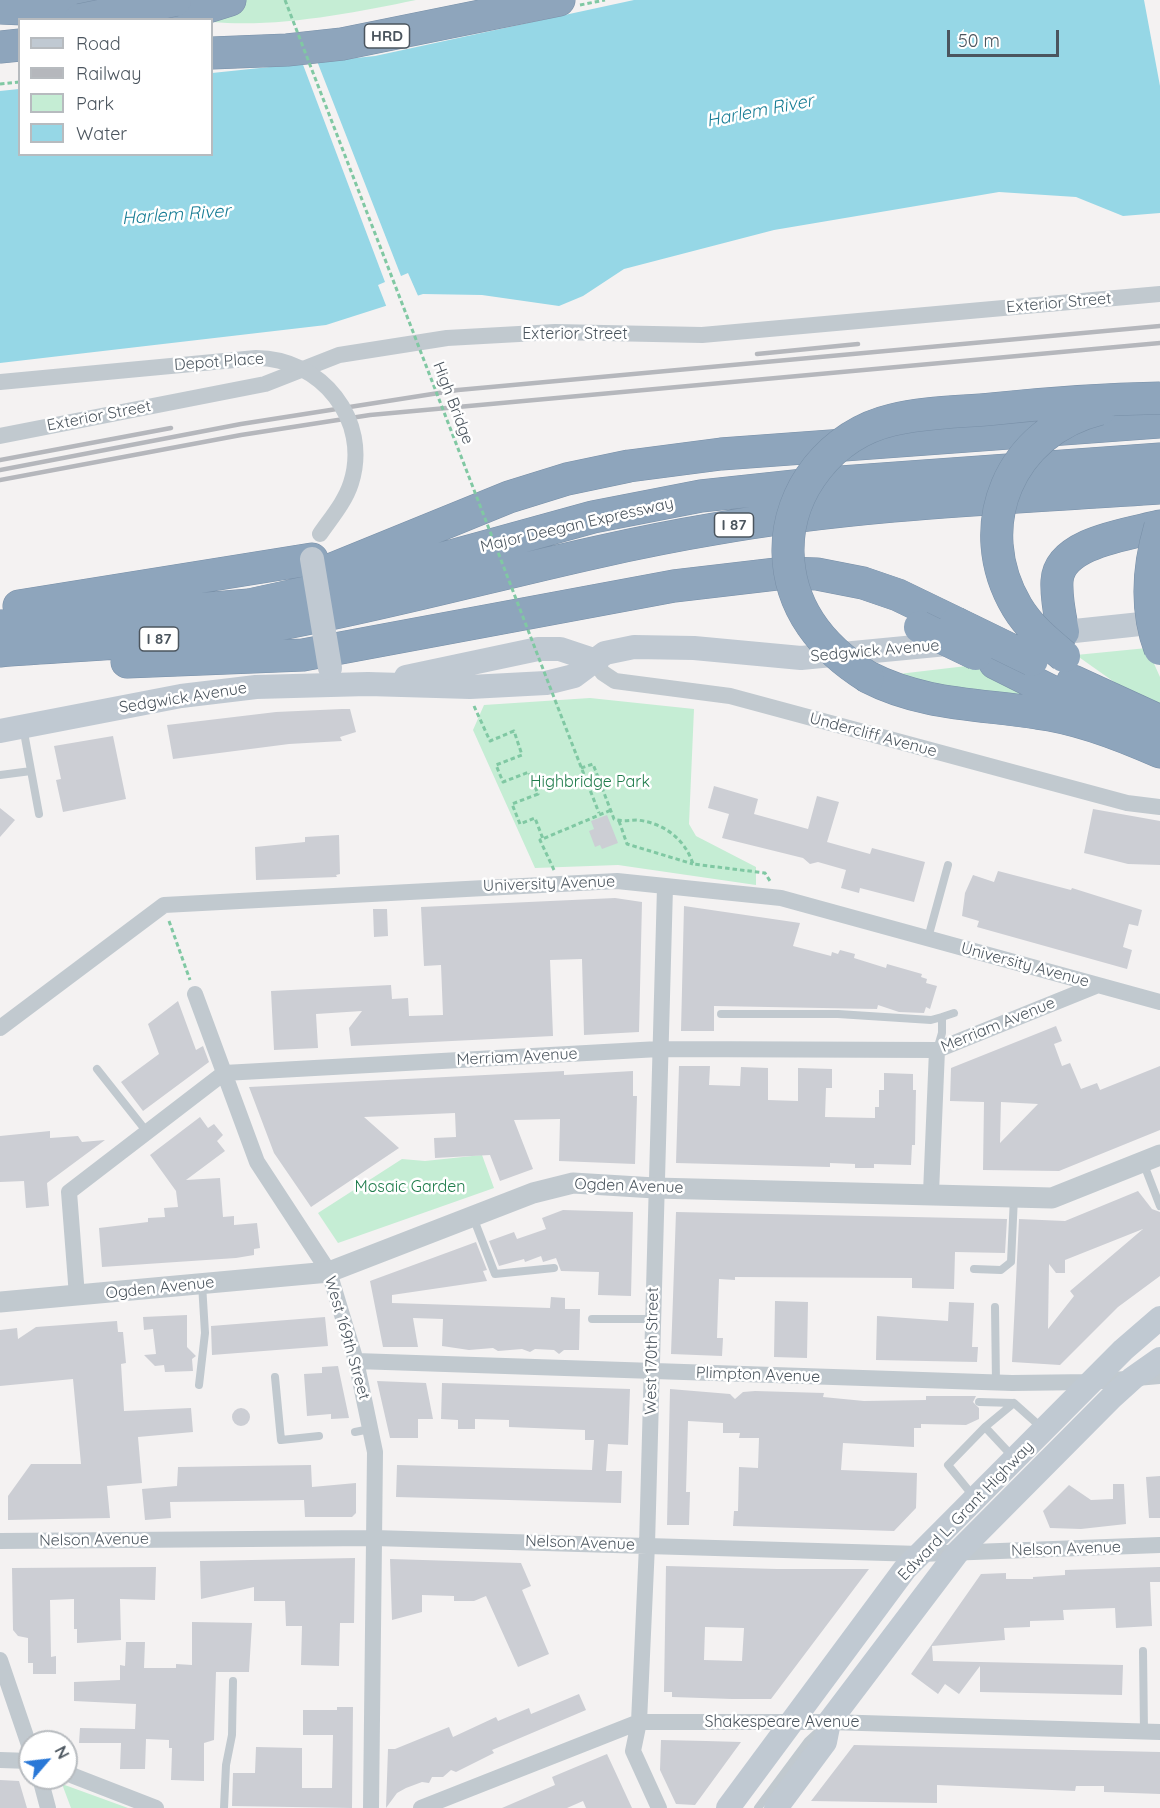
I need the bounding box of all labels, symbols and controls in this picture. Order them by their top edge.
legend [18,18,213,156]
scale bar [950,18,1062,56]
road number: HRD [364,24,410,48]
text: 50 m [958,29,1000,52]
text: Road [76,32,121,55]
text: Railway [76,62,142,85]
water label: Harlem River [705,90,815,132]
text: Park [76,92,114,115]
text: Water [76,122,127,145]
water label: Harlem River [121,200,231,230]
street label: Exterior Street [1006,289,1112,317]
street label: Exterior Street [522,324,628,344]
street label: Depot Place [173,349,265,375]
street label: High Bridge [428,359,478,447]
street label: Exterior Street [45,397,153,435]
street label: Major Deegan Expressway [479,493,675,557]
road number: I 87 [714,513,754,537]
road number: I 87 [140,627,178,651]
street label: Sedgwick Avenue [810,636,940,666]
street label: Sedgwick Avenue [118,678,248,718]
street label: Undercliff Avenue [807,709,939,761]
park label: Highbridge Park [530,772,650,792]
street label: University Avenue [483,872,615,896]
street label: University Avenue [959,939,1091,991]
street label: Merriam Avenue [938,993,1058,1057]
street label: Merriam Avenue [456,1044,578,1070]
street label: Ogden Avenue [574,1175,684,1197]
park label: Mosaic Garden [354,1177,466,1197]
street label: Ogden Avenue [105,1273,215,1303]
street label: West 169th Street [320,1274,374,1402]
street label: West 170th Street [641,1287,663,1415]
street label: Plimpton Avenue [696,1363,820,1387]
street label: Edward L. Grant Highway [894,1437,1038,1585]
street label: Nelson Avenue [39,1529,149,1551]
street label: Nelson Avenue [525,1531,635,1555]
street label: Nelson Avenue [1011,1537,1121,1561]
street label: Shakespeare Avenue [705,1712,859,1732]
north arrow [18,1730,78,1790]
text: N [51,1743,74,1762]

